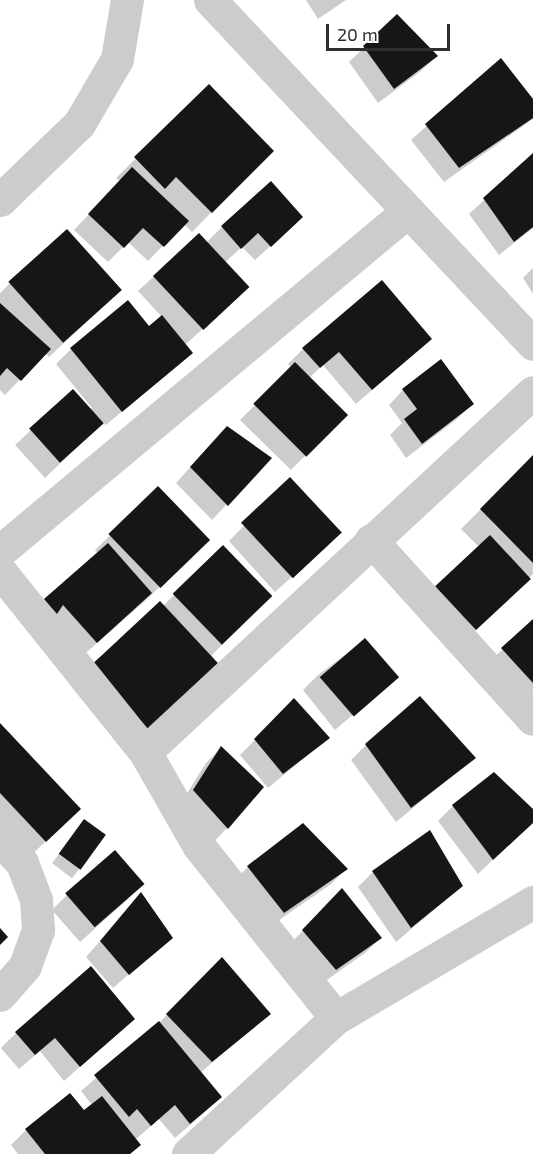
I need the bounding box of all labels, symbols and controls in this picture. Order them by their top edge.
scale bar [329,12,454,50]
text: 20 m [337,23,378,45]

